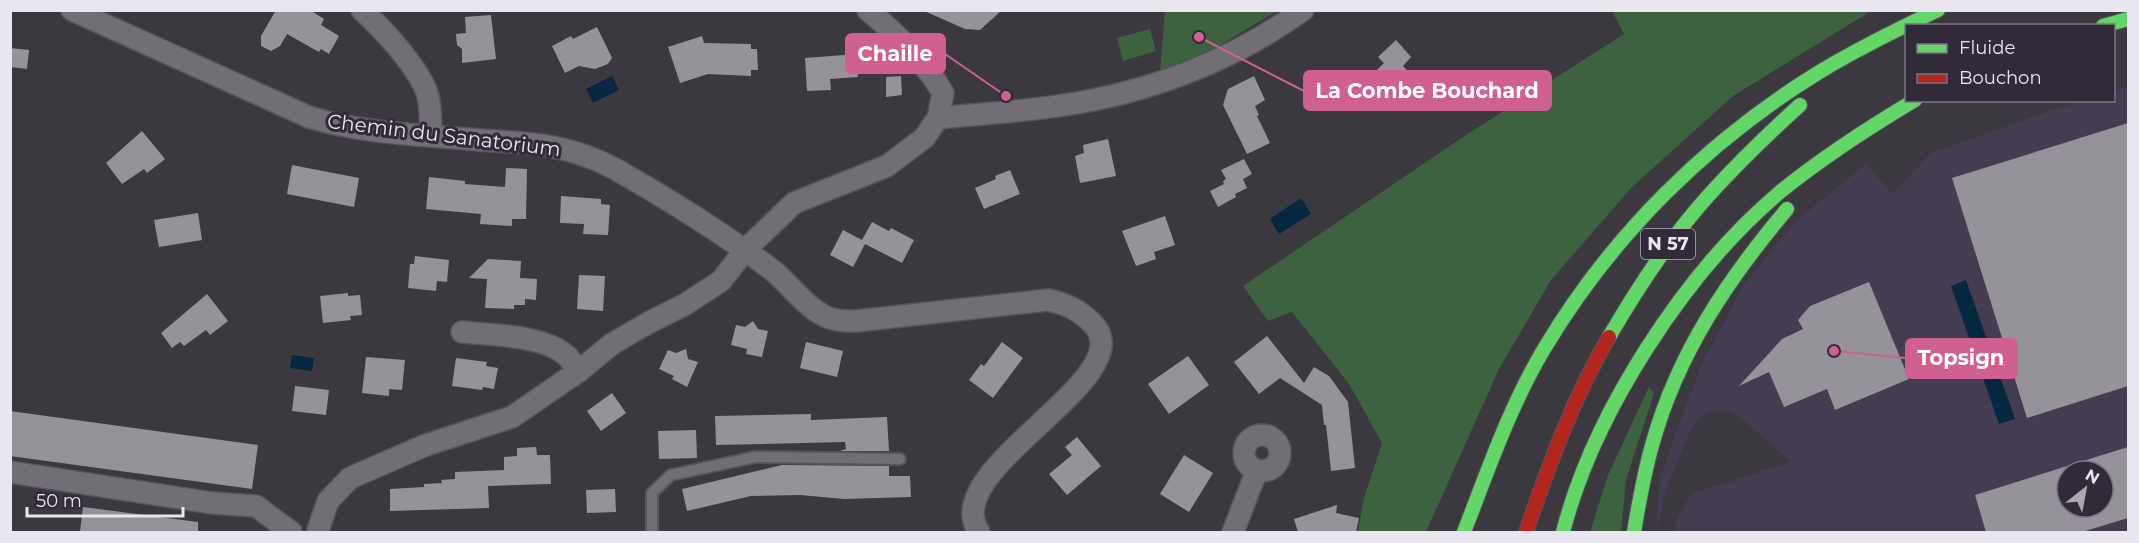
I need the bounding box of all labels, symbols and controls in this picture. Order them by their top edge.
legend [1905,24,2115,102]
callout: Chaille [846,34,945,73]
text: Fluide [1959,37,2015,59]
text: Chaille [858,41,932,66]
text: Bouchon [1959,67,2042,89]
callout: La Combe Bouchard [1304,71,1551,110]
text: La Combe Bouchard [1315,78,1539,103]
street label: Chemin du Sanatorium [326,109,562,161]
road number: N 57 [1641,229,1695,259]
callout: Topsign [1906,339,2017,378]
text: Topsign [1918,345,2004,370]
north arrow [2055,459,2115,519]
text: N [2082,465,2103,488]
scale bar [27,480,183,518]
text: 50 m [36,490,82,512]

